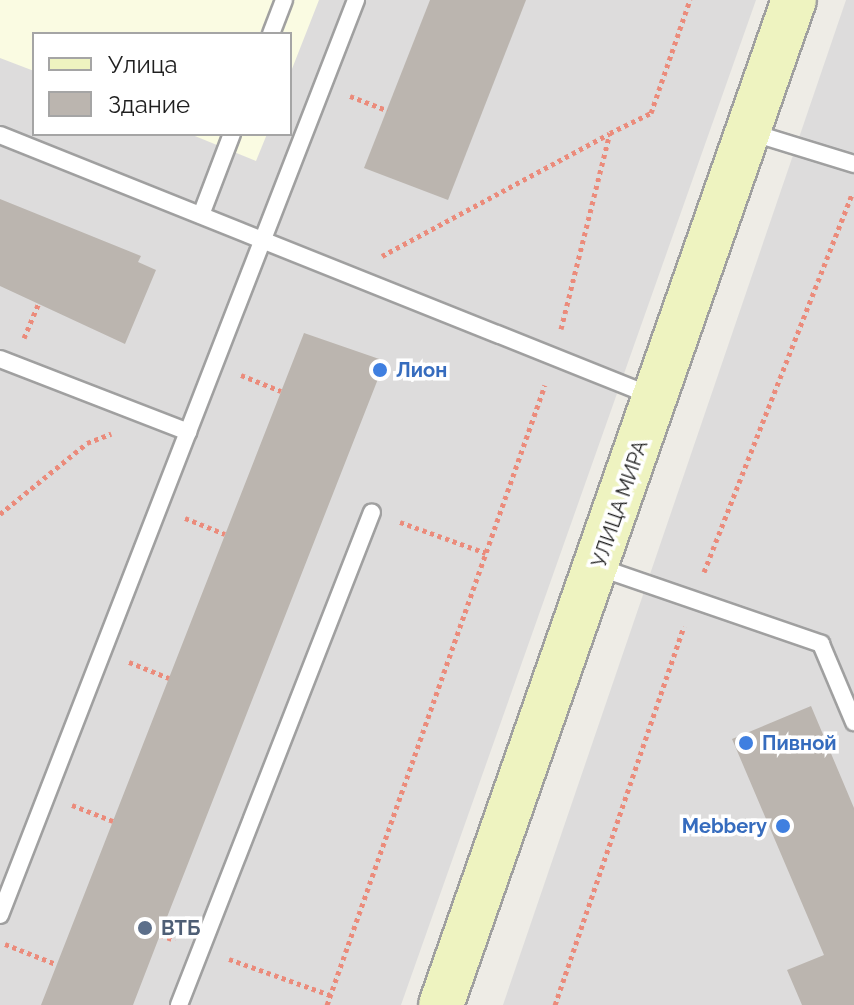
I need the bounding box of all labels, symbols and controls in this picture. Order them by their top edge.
legend [32,32,292,136]
text: Улица [108,50,178,79]
text: Здание [108,90,190,119]
place label: Лион [396,358,447,382]
marker: Лион [371,361,389,379]
street label: УЛИЦА МИРА [587,437,653,571]
place label: Пивной [762,731,837,755]
marker: Пивной [737,734,755,752]
place label: Mebbery [682,814,767,838]
marker: Mebbery [774,817,792,835]
place label: ВТБ [161,916,200,940]
marker: ВТБ [136,919,154,937]

